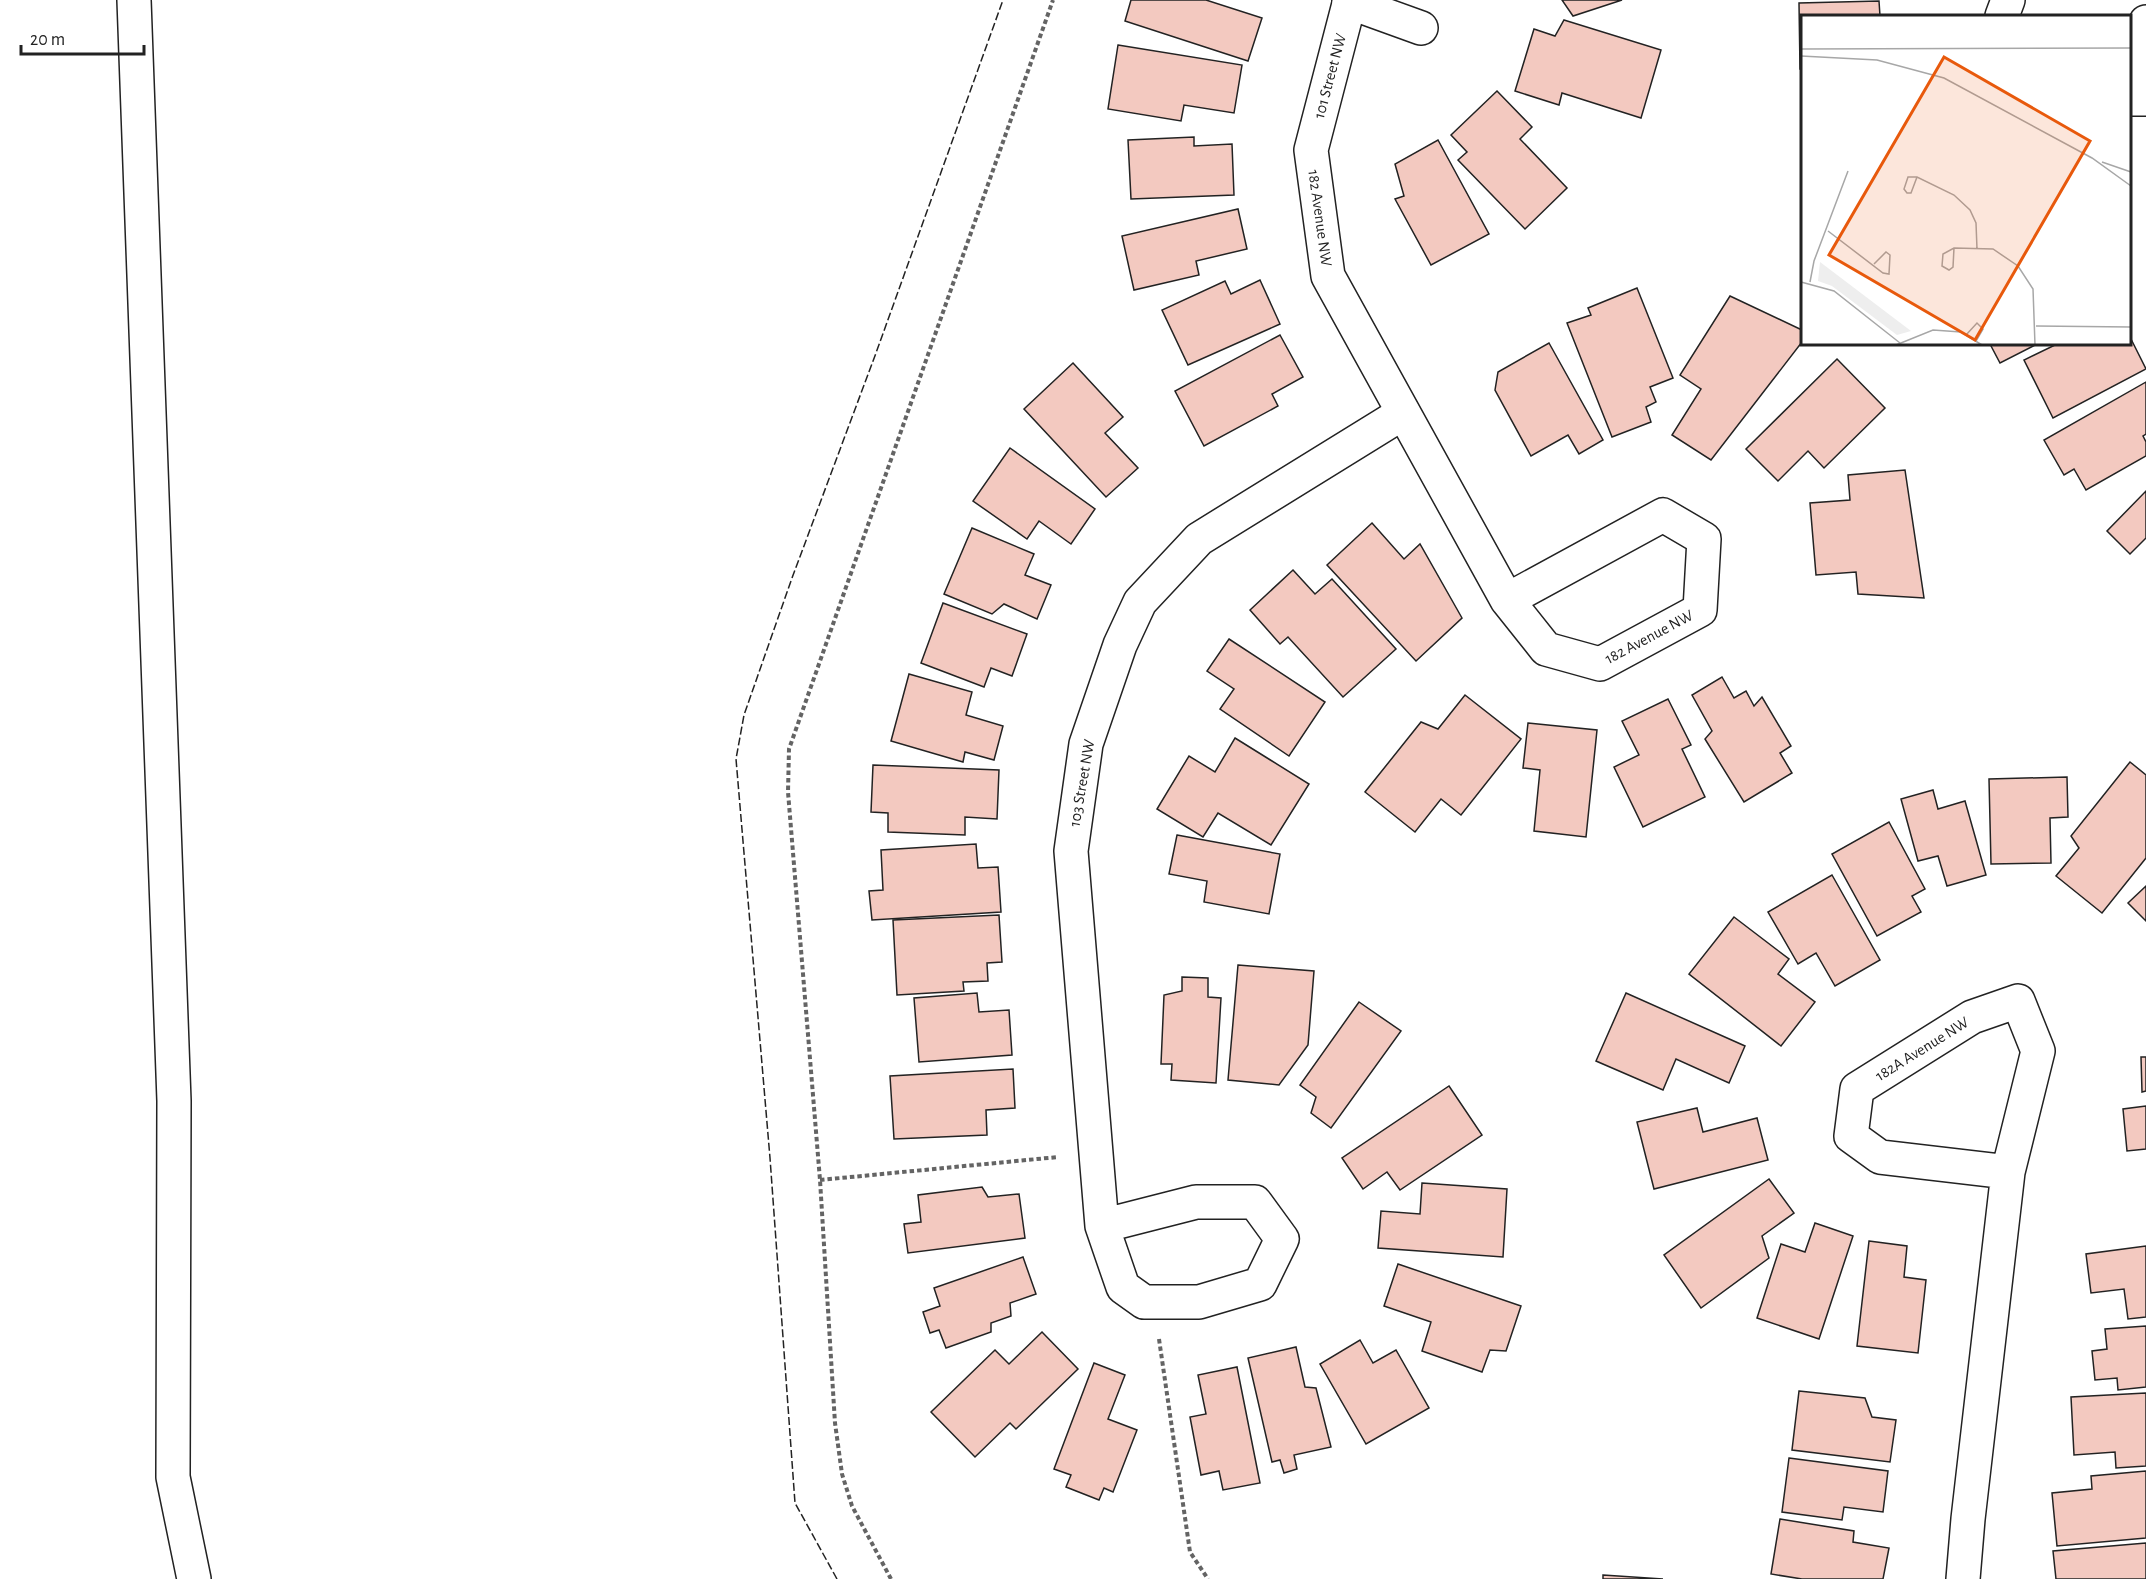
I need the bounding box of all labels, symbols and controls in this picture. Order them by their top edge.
inset map [1801,15,2131,345]
scale bar [21,18,144,56]
text: 20 m [30,31,65,49]
street label: 101 Street NW [1311,31,1349,120]
street label: 182 Avenue NW [1305,169,1335,268]
street label: 182 Avenue NW [1602,607,1696,667]
street label: 103 Street NW [1066,737,1098,828]
street label: 182A Avenue NW [1873,1014,1972,1084]

